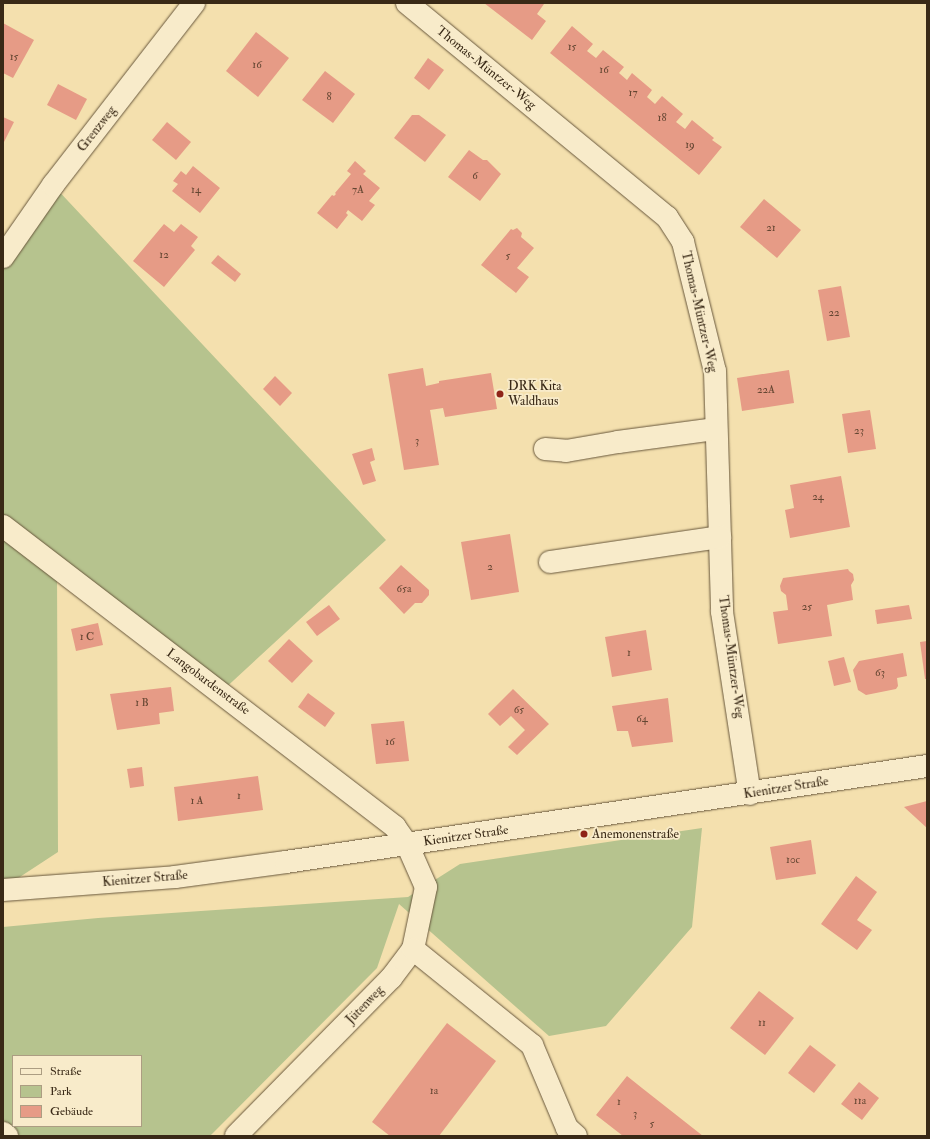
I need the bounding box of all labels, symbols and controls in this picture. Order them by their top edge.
street label: Thomas-Müntzer-Weg [433,23,539,113]
house number: 15 [568,40,576,54]
house number: 15 [10,50,18,64]
house number: 16 [252,58,262,72]
house number: 16 [599,63,609,77]
house number: 17 [629,86,637,100]
house number: 8 [326,90,332,104]
street label: Grenzweg [74,103,120,155]
house number: 18 [657,111,667,125]
house number: 19 [685,138,695,152]
house number: 6 [472,169,478,183]
house number: 14 [191,183,201,197]
house number: 7A [352,183,364,197]
house number: 21 [766,221,776,235]
house number: 12 [159,248,169,262]
house number: 5 [506,249,510,263]
street label: Thomas-Müntzer-Weg [677,250,721,374]
house number: 22 [828,306,840,320]
place label: DRK Kita Waldhaus [508,379,562,410]
house number: 22A [757,383,775,397]
marker: DRK Kita Waldhaus [495,389,505,399]
house number: 23 [854,424,864,438]
house number: 3 [415,434,419,448]
house number: 24 [812,490,824,504]
house number: 2 [487,560,493,574]
house number: 65a [397,582,411,596]
street label: Thomas-Müntzer-Weg [715,595,747,719]
house number: 25 [802,600,812,614]
house number: 1 C [80,630,94,644]
street label: Langobardenstraße [163,646,253,718]
house number: 1 [627,646,631,660]
house number: 63 [875,666,885,680]
house number: 1 B [135,696,149,710]
house number: 65 [514,703,524,717]
house number: 64 [636,712,648,726]
house number: 16 [385,735,395,749]
street label: Kienitzer Straße [743,774,829,802]
house number: 1 [237,789,241,803]
house number: 1 A [190,794,204,808]
street label: Kienitzer Straße [423,822,509,850]
place label: Anemonenstraße [592,826,679,842]
marker: Anemonenstraße [579,829,589,839]
house number: 10c [786,853,800,867]
street label: Kienitzer Straße [102,867,188,891]
street label: Jütenweg [343,982,387,1028]
house number: 11 [758,1016,766,1030]
legend [12,1055,142,1127]
text: Straße [50,1064,81,1079]
text: Park [50,1084,72,1099]
house number: 1a [430,1084,438,1098]
house number: 11a [854,1094,866,1108]
house number: 1 [617,1095,621,1109]
text: Gebäude [50,1104,93,1119]
house number: 3 [633,1107,637,1121]
house number: 5 [650,1117,654,1131]

